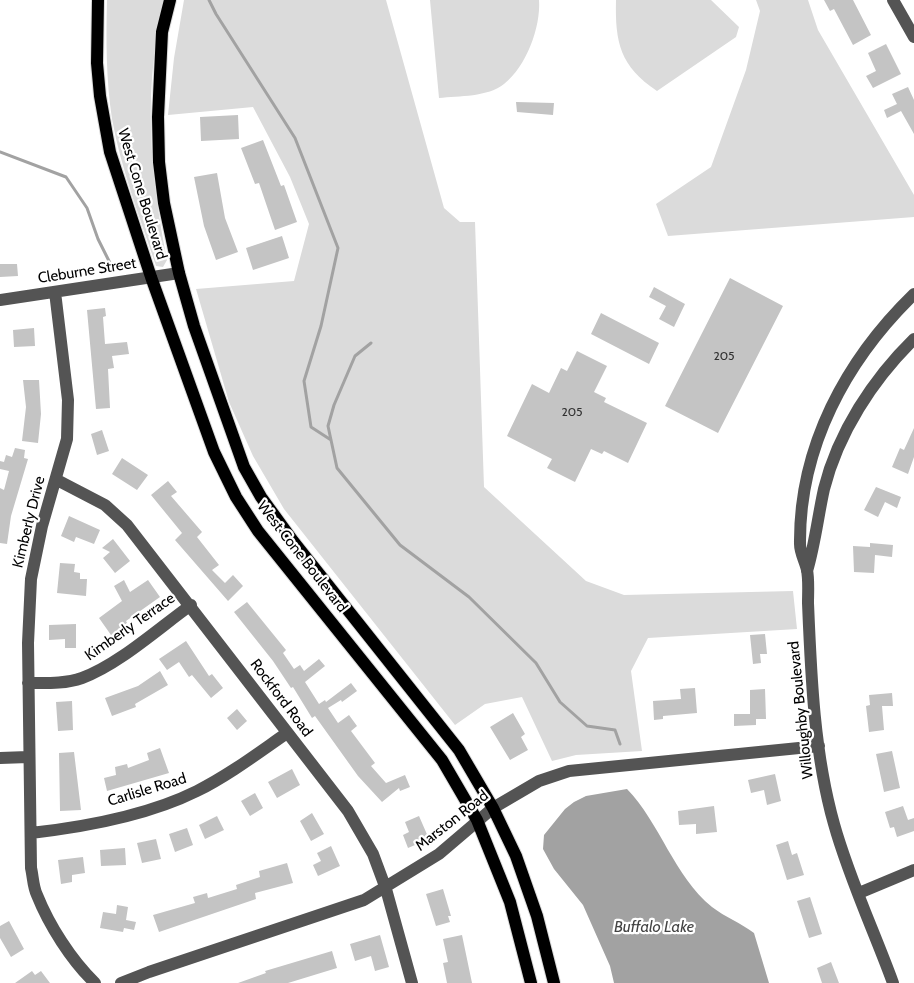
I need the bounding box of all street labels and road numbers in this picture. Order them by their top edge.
street label: West Cone Boulevard [113,126,171,262]
street label: Cleburne Street [37,254,137,288]
street label: Kimberly Drive [9,474,49,570]
street label: West Cone Boulevard [253,498,351,616]
street label: Kimberly Terrace [82,589,178,665]
street label: Willoughby Boulevard [785,640,817,780]
street label: Rockford Road [246,656,316,740]
street label: Carlisle Road [106,770,188,810]
street label: Marston Road [412,787,492,855]

